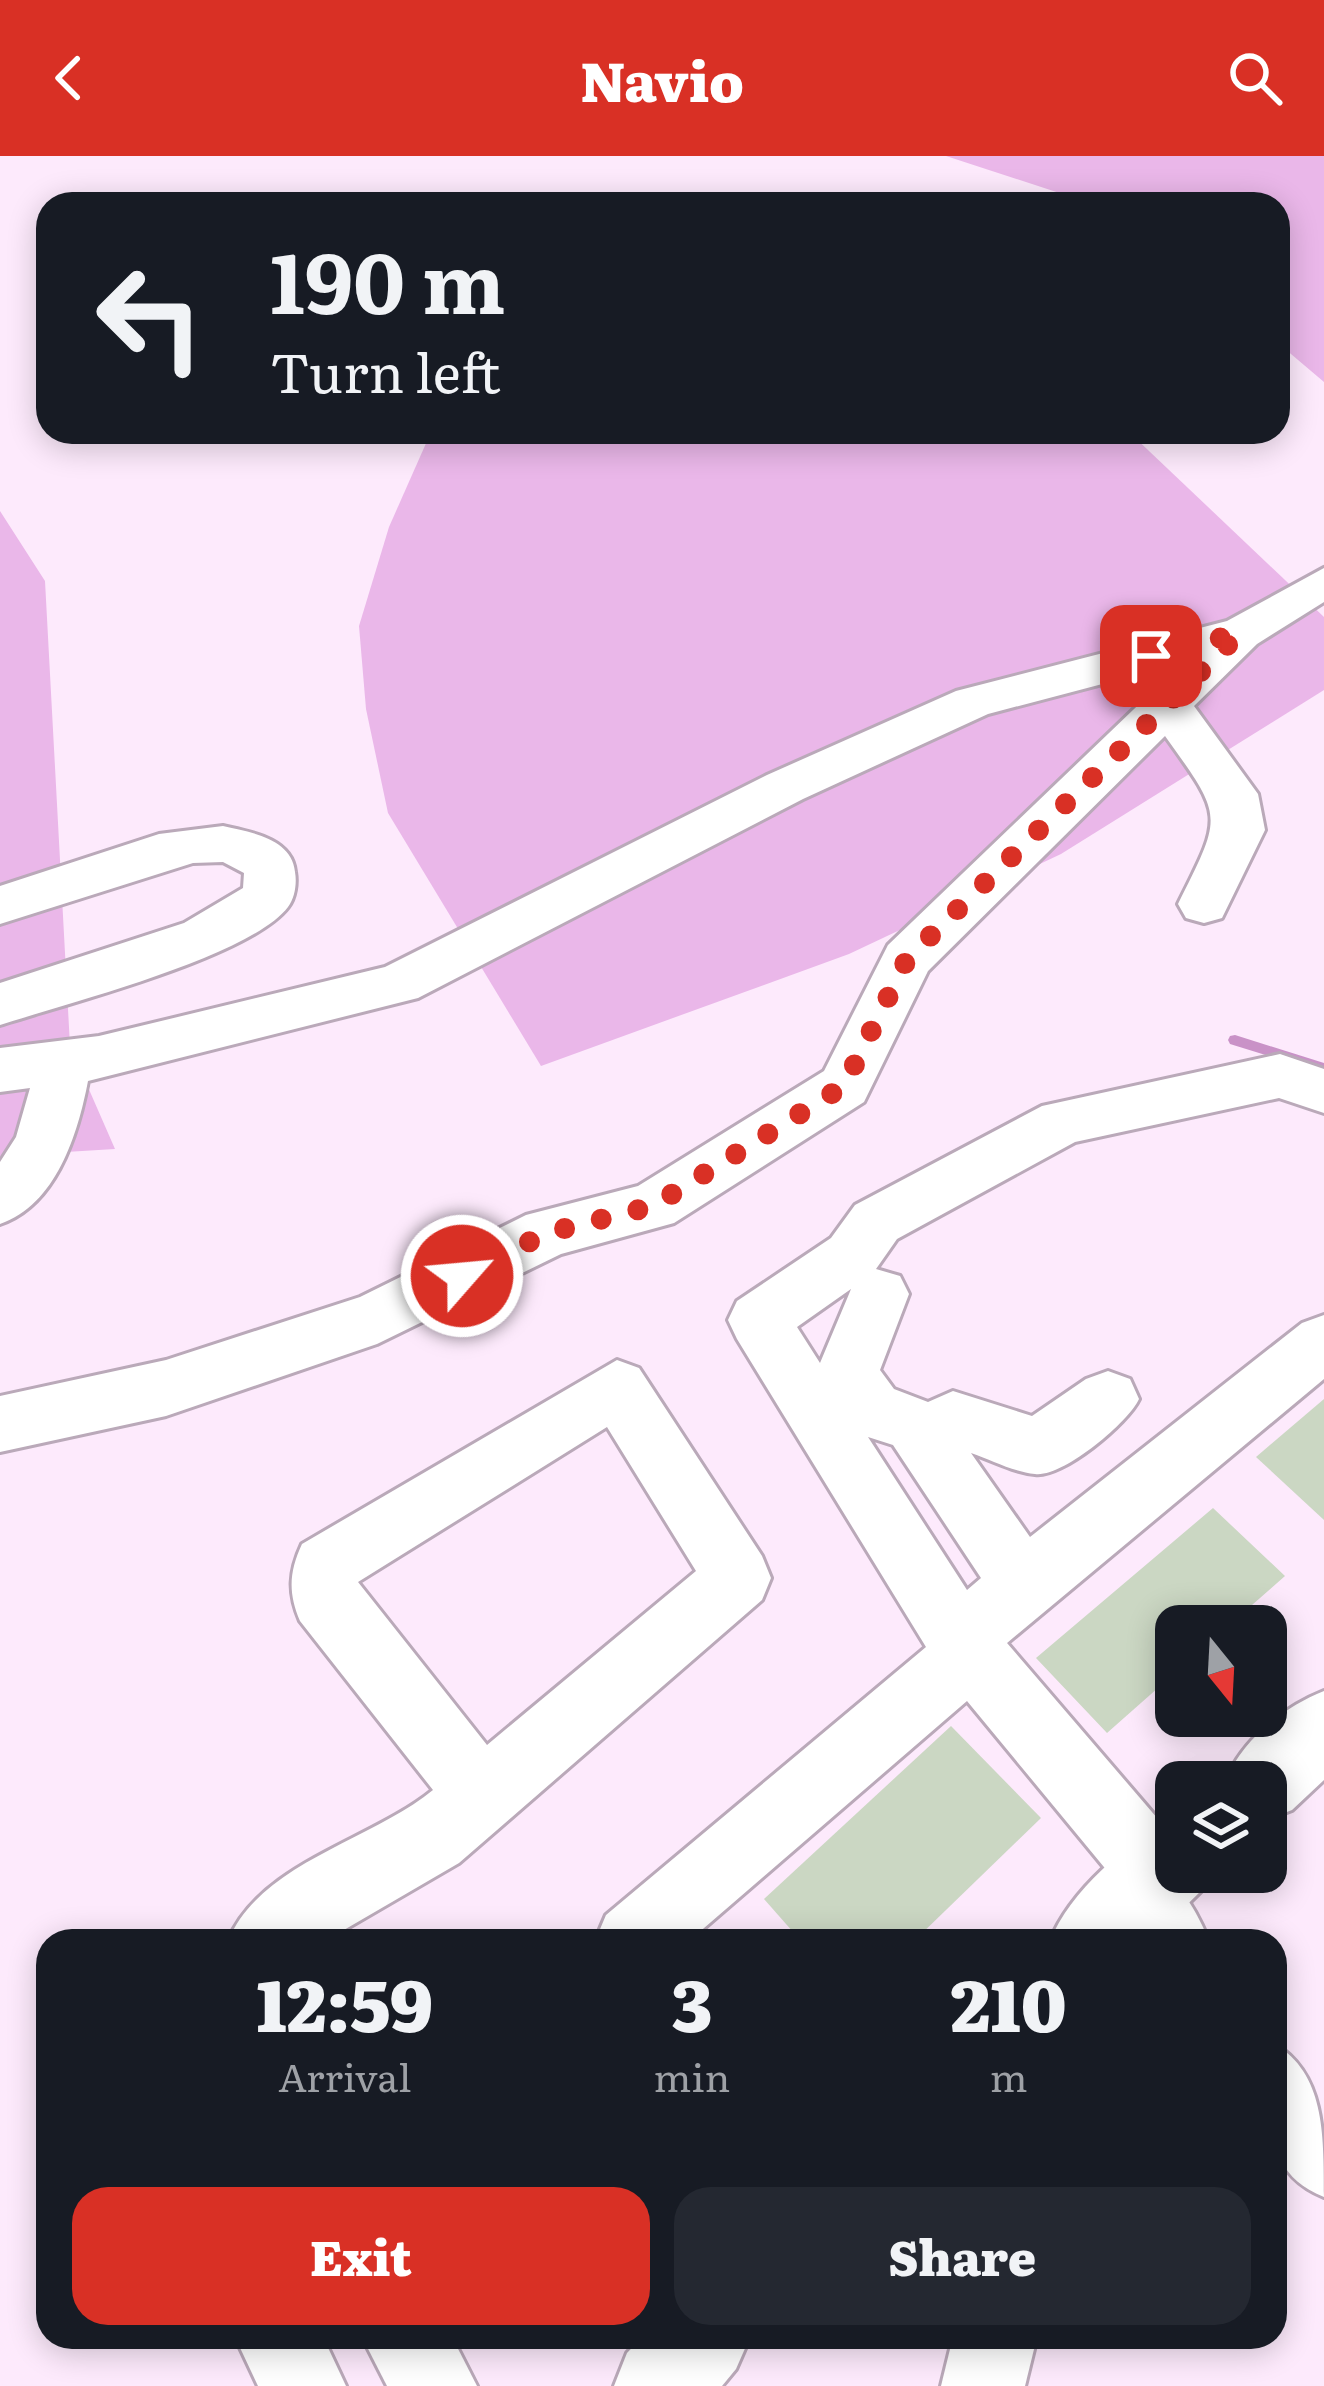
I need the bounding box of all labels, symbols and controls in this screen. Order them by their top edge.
text: Navio [580,38,744,119]
icon: back [36,45,102,111]
icon: search [1222,45,1288,111]
text: 190 m [270,215,505,340]
icon: left [72,240,228,396]
text: Turn left [270,329,501,410]
pin [1100,605,1202,707]
icon: arrive [1118,623,1184,689]
position arrow [399,1213,525,1339]
north arrow [1155,1605,1287,1737]
map controls [1155,1605,1287,1893]
button: layers [1155,1761,1287,1893]
text: 12:59 [256,1947,433,2054]
text: 3 [672,1947,712,2054]
text: 210 [951,1947,1067,2054]
text: Arrival [278,2046,411,2104]
text: min [654,2046,730,2104]
text: m [990,2046,1028,2104]
button: Exit [72,2187,650,2325]
button: Share [674,2187,1251,2325]

